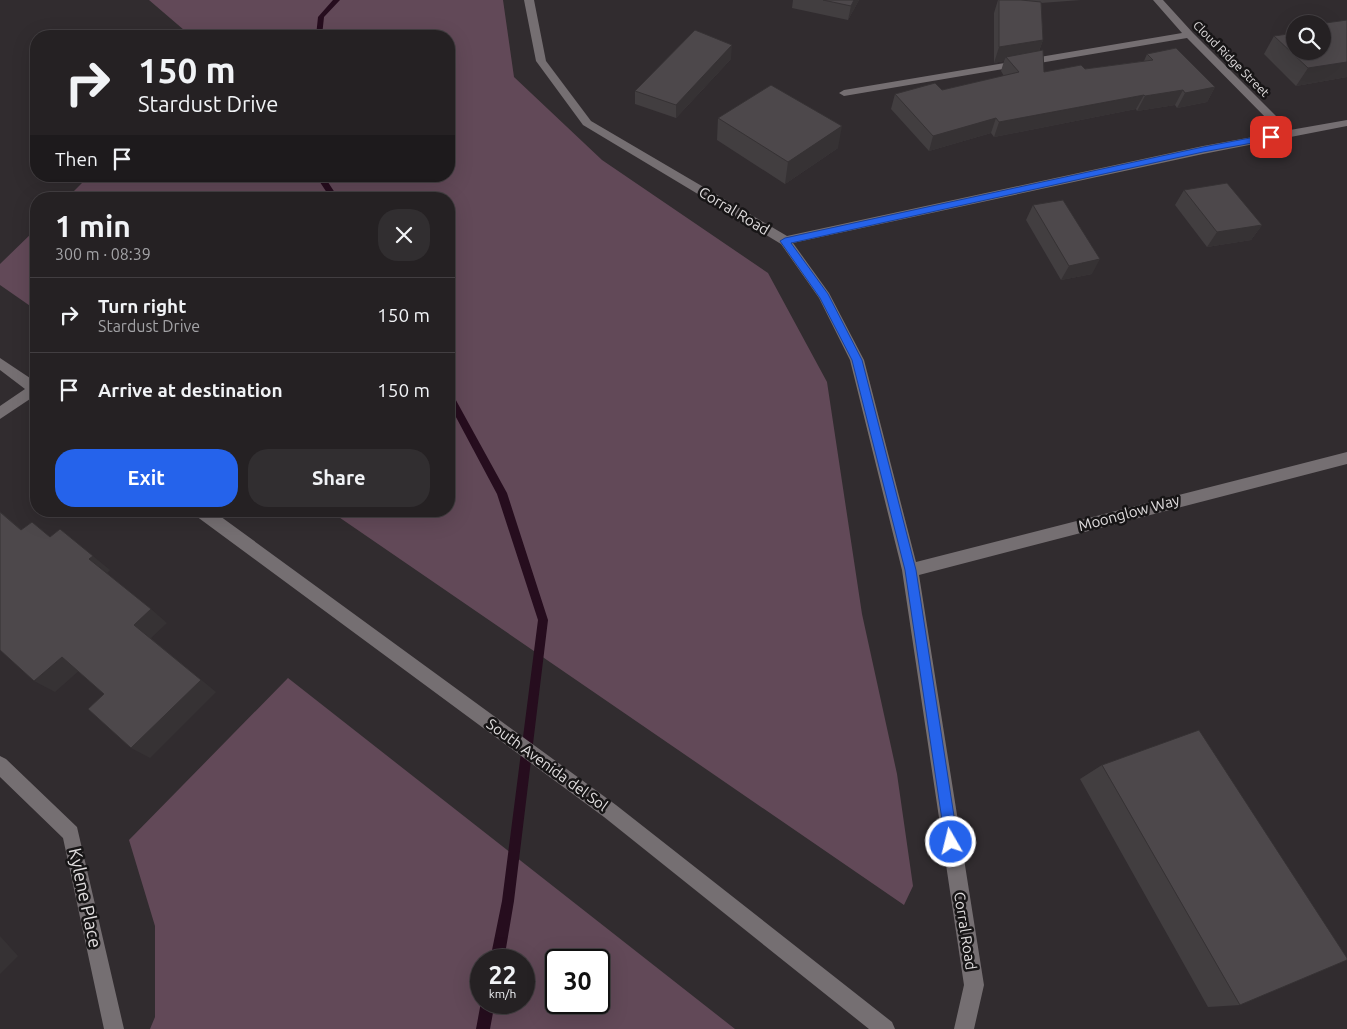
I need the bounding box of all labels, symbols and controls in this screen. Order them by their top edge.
map controls [1286,15,1331,60]
button: search [1286,15,1331,60]
street label: Cloud Ridge Street [1191,18,1272,99]
icon: right [55,50,120,115]
text: 150 m [138,50,236,90]
text: Stardust Drive [138,91,278,116]
pin [1250,116,1292,158]
icon: arrive [1257,123,1285,151]
icon: arrive [108,145,136,173]
text: Then [55,148,98,170]
street label: Corral Road [696,183,772,238]
text: 1 min [55,209,131,243]
button: close [378,209,430,261]
text: 300 m · 08:39 [55,245,151,263]
text: Turn right [98,295,186,317]
icon: right [55,301,83,329]
text: 150 m [377,304,430,326]
text: Stardust Drive [98,317,200,335]
icon: arrive [55,376,83,404]
text: Arrive at destination [98,379,283,401]
text: 150 m [377,379,430,401]
button: Exit [55,449,238,507]
button: Share [248,449,430,507]
street label: Moonglow Way [1076,491,1181,534]
street label: South Avenida del Sol [484,715,611,814]
position arrow [924,815,976,867]
street label: Kylene Place [66,846,106,950]
street label: Corral Road [951,891,980,971]
speed limit sign: 30 [545,949,610,1014]
text: 22 [488,961,517,989]
text: km/h [489,987,516,1000]

